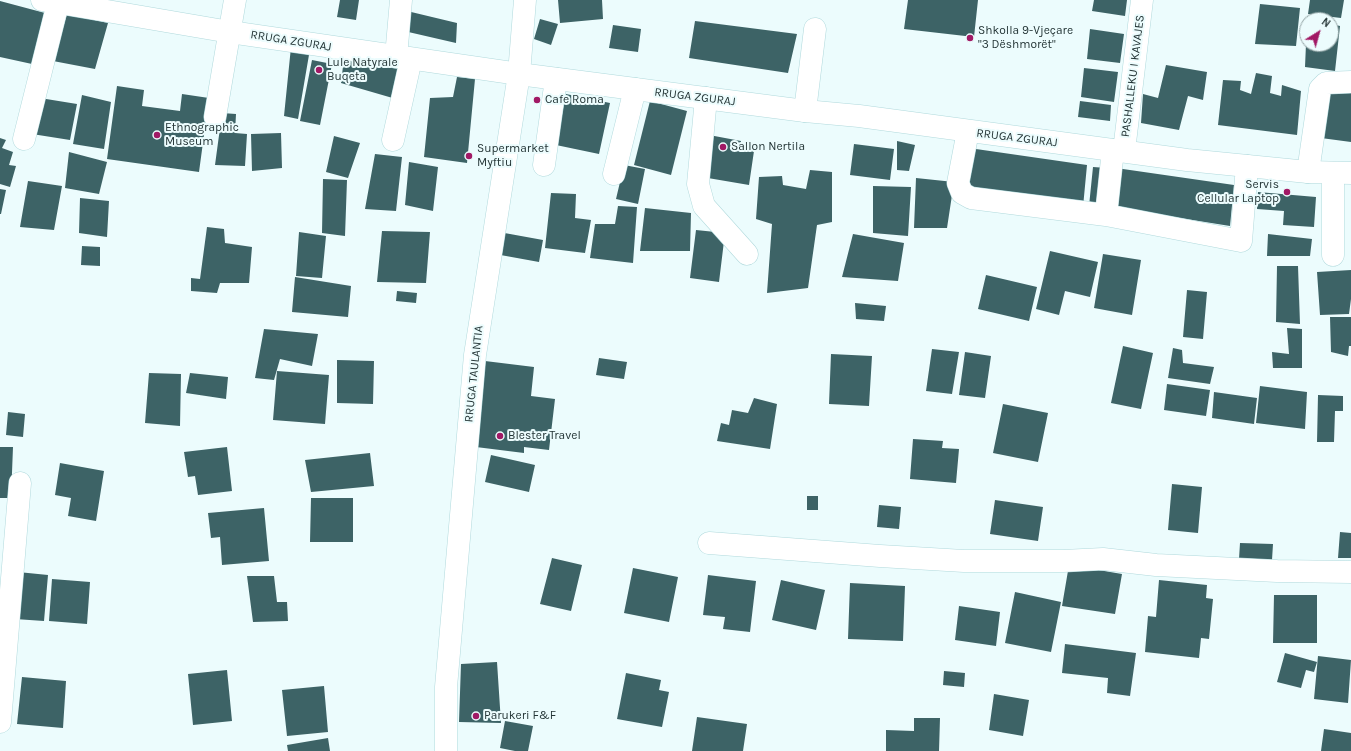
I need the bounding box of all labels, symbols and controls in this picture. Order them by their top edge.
north arrow [1299,12,1339,52]
street label: PASHALLEKU I KAVAJES [1118,14,1148,138]
text: N [1319,15,1333,30]
place label: Shkolla 9-Vjeçare "3 Dëshmorët" [978,24,1073,52]
street label: RRUGA ZGURAJ [249,27,333,55]
marker: Shkolla 9-Vjeçare "3 Dëshmorët" [965,33,975,43]
place label: Lule Natyrale Buqeta [327,56,398,84]
marker: Lule Natyrale Buqeta [314,65,324,75]
street label: RRUGA ZGURAJ [654,85,736,109]
place label: Cafe Roma [545,93,604,107]
marker: Cafe Roma [532,95,542,105]
place label: Ethnographic Museum [165,121,239,149]
street label: RRUGA ZGURAJ [976,126,1058,150]
marker: Ethnographic Museum [152,130,162,140]
place label: Sallon Nertila [731,140,805,154]
place label: Supermarket Myftiu [477,142,549,170]
marker: Sallon Nertila [718,142,728,152]
marker: Supermarket Myftiu [464,151,474,161]
place label: Servis Cellular Laptop [1197,178,1279,206]
marker: Servis Cellular Laptop [1282,187,1292,197]
street label: RRUGA TAULANTIA [462,325,486,423]
place label: Blester Travel [508,429,581,443]
marker: Blester Travel [495,431,505,441]
place label: Parukeri F&F [484,709,556,723]
marker: Parukeri F&F [471,711,481,721]

